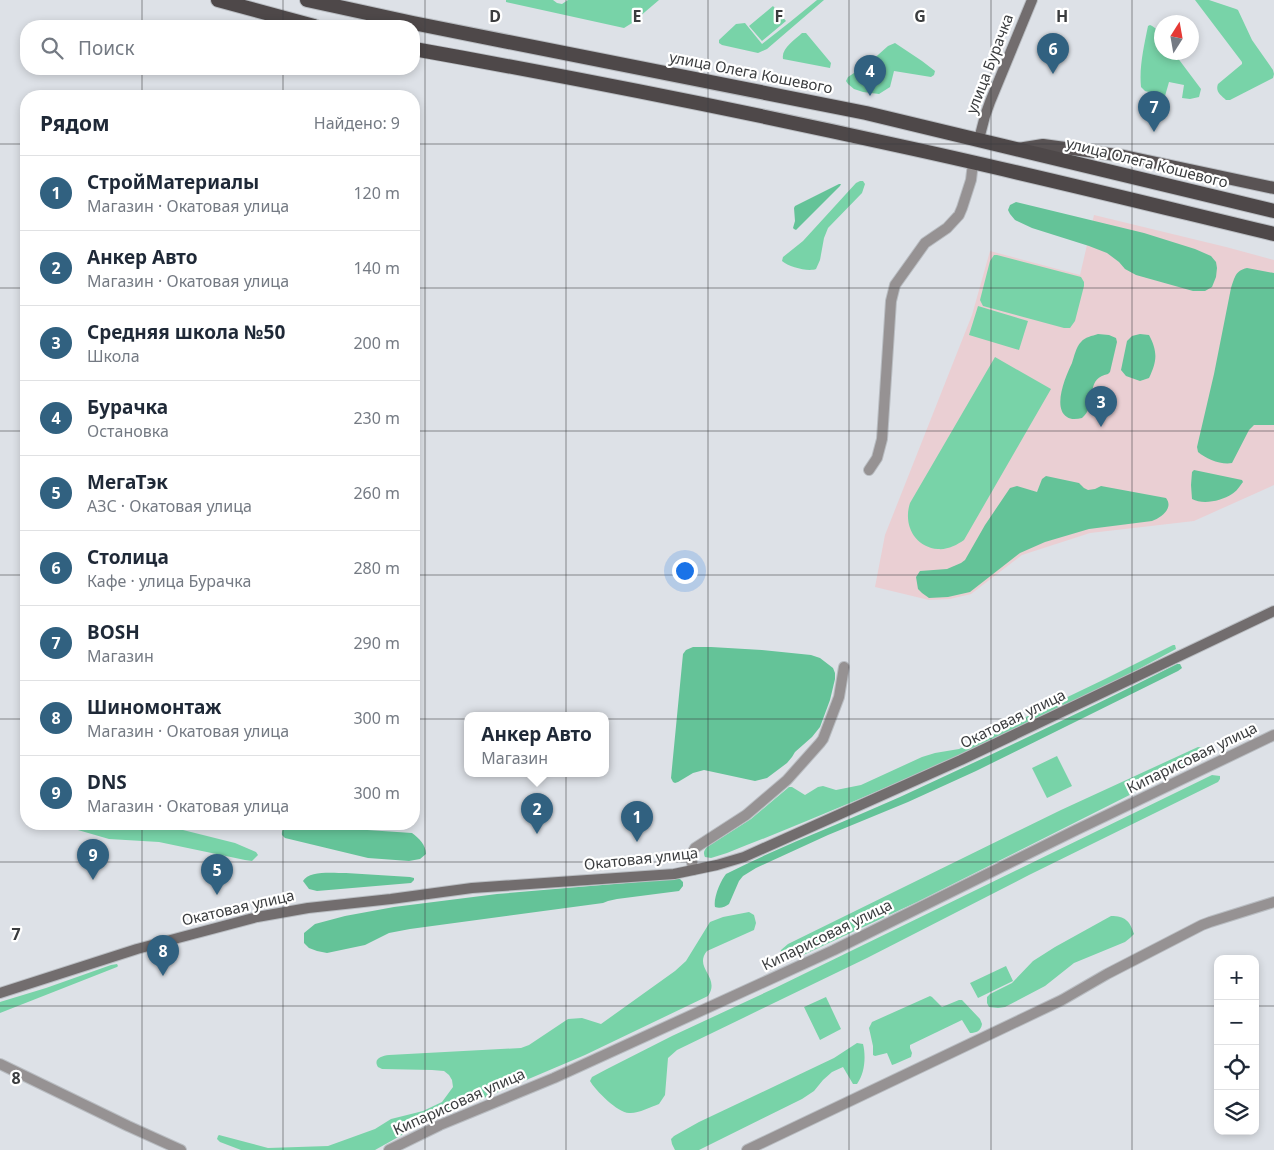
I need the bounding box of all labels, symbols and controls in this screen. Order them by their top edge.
text: D [489,5,501,27]
text: E [633,5,642,27]
text: F [775,5,783,27]
text: G [914,5,926,27]
text: H [1056,5,1068,27]
street label: улица Бурачка [961,11,1017,116]
north arrow [1154,15,1199,60]
search box [20,20,420,75]
pin: 6 [1037,33,1069,74]
icon: search [38,34,66,62]
text: Поиск [78,35,134,61]
street label: улица Олега Кошевого [668,46,835,98]
pin: 4 [854,55,886,96]
pin: 7 [1138,91,1170,132]
text: Рядом [40,109,110,137]
text: Найдено: 9 [314,112,400,134]
street label: улица Олега Кошевого [1064,132,1230,192]
text: СтройМатериалы [87,169,259,195]
text: 1 [51,182,61,204]
text: 120 m [353,182,400,204]
text: Магазин · Окатовая улица [87,195,289,217]
text: Анкер Авто [87,244,198,270]
text: 2 [51,257,61,279]
text: 140 m [353,257,400,279]
text: Магазин · Окатовая улица [87,270,289,292]
text: Средняя школа №50 [87,319,285,345]
text: 3 [51,332,61,354]
text: 200 m [353,332,400,354]
text: Школа [87,345,140,367]
pin: 3 [1085,386,1117,427]
text: Бурачка [87,394,168,420]
text: 4 [51,407,61,429]
text: 230 m [353,407,400,429]
text: Остановка [87,420,169,442]
text: МегаТэк [87,469,168,495]
text: 5 [51,482,61,504]
text: 260 m [353,482,400,504]
text: АЗС · Окатовая улица [87,495,252,517]
text: Столица [87,544,169,570]
text: 6 [51,557,61,579]
text: 280 m [353,557,400,579]
your location [672,558,698,584]
text: Кафе · улица Бурачка [87,570,251,592]
text: BOSH [87,619,140,645]
text: 7 [51,632,61,654]
text: 290 m [353,632,400,654]
text: Магазин [87,645,154,667]
street label: Окатовая улица [957,684,1069,752]
text: Шиномонтаж [87,694,222,720]
text: 8 [51,707,61,729]
text: 300 m [353,707,400,729]
popup [464,712,609,777]
street label: Кипарисовая улица [1123,717,1260,797]
text: Магазин · Окатовая улица [87,720,289,742]
text: Анкер Авто [481,721,592,747]
text: Магазин [481,747,548,769]
text: DNS [87,769,127,795]
text: 9 [51,782,61,804]
text: 300 m [353,782,400,804]
pin: 2 [521,793,553,834]
text: Магазин · Окатовая улица [87,795,289,817]
pin: 1 [621,801,653,842]
pin: 9 [77,839,109,880]
street label: Окатовая улица [583,842,699,874]
pin: 5 [201,854,233,895]
street label: Окатовая улица [180,884,296,930]
street label: Кипарисовая улица [758,894,895,974]
text: 7 [11,923,21,945]
pin: 8 [147,935,179,976]
map controls [1214,955,1259,1135]
button: + [1214,955,1259,1000]
button: − [1214,1000,1259,1045]
button: locate [1214,1045,1259,1090]
street label: Кипарисовая улица [389,1063,528,1139]
text: 8 [11,1067,21,1089]
button: layers [1214,1090,1259,1135]

